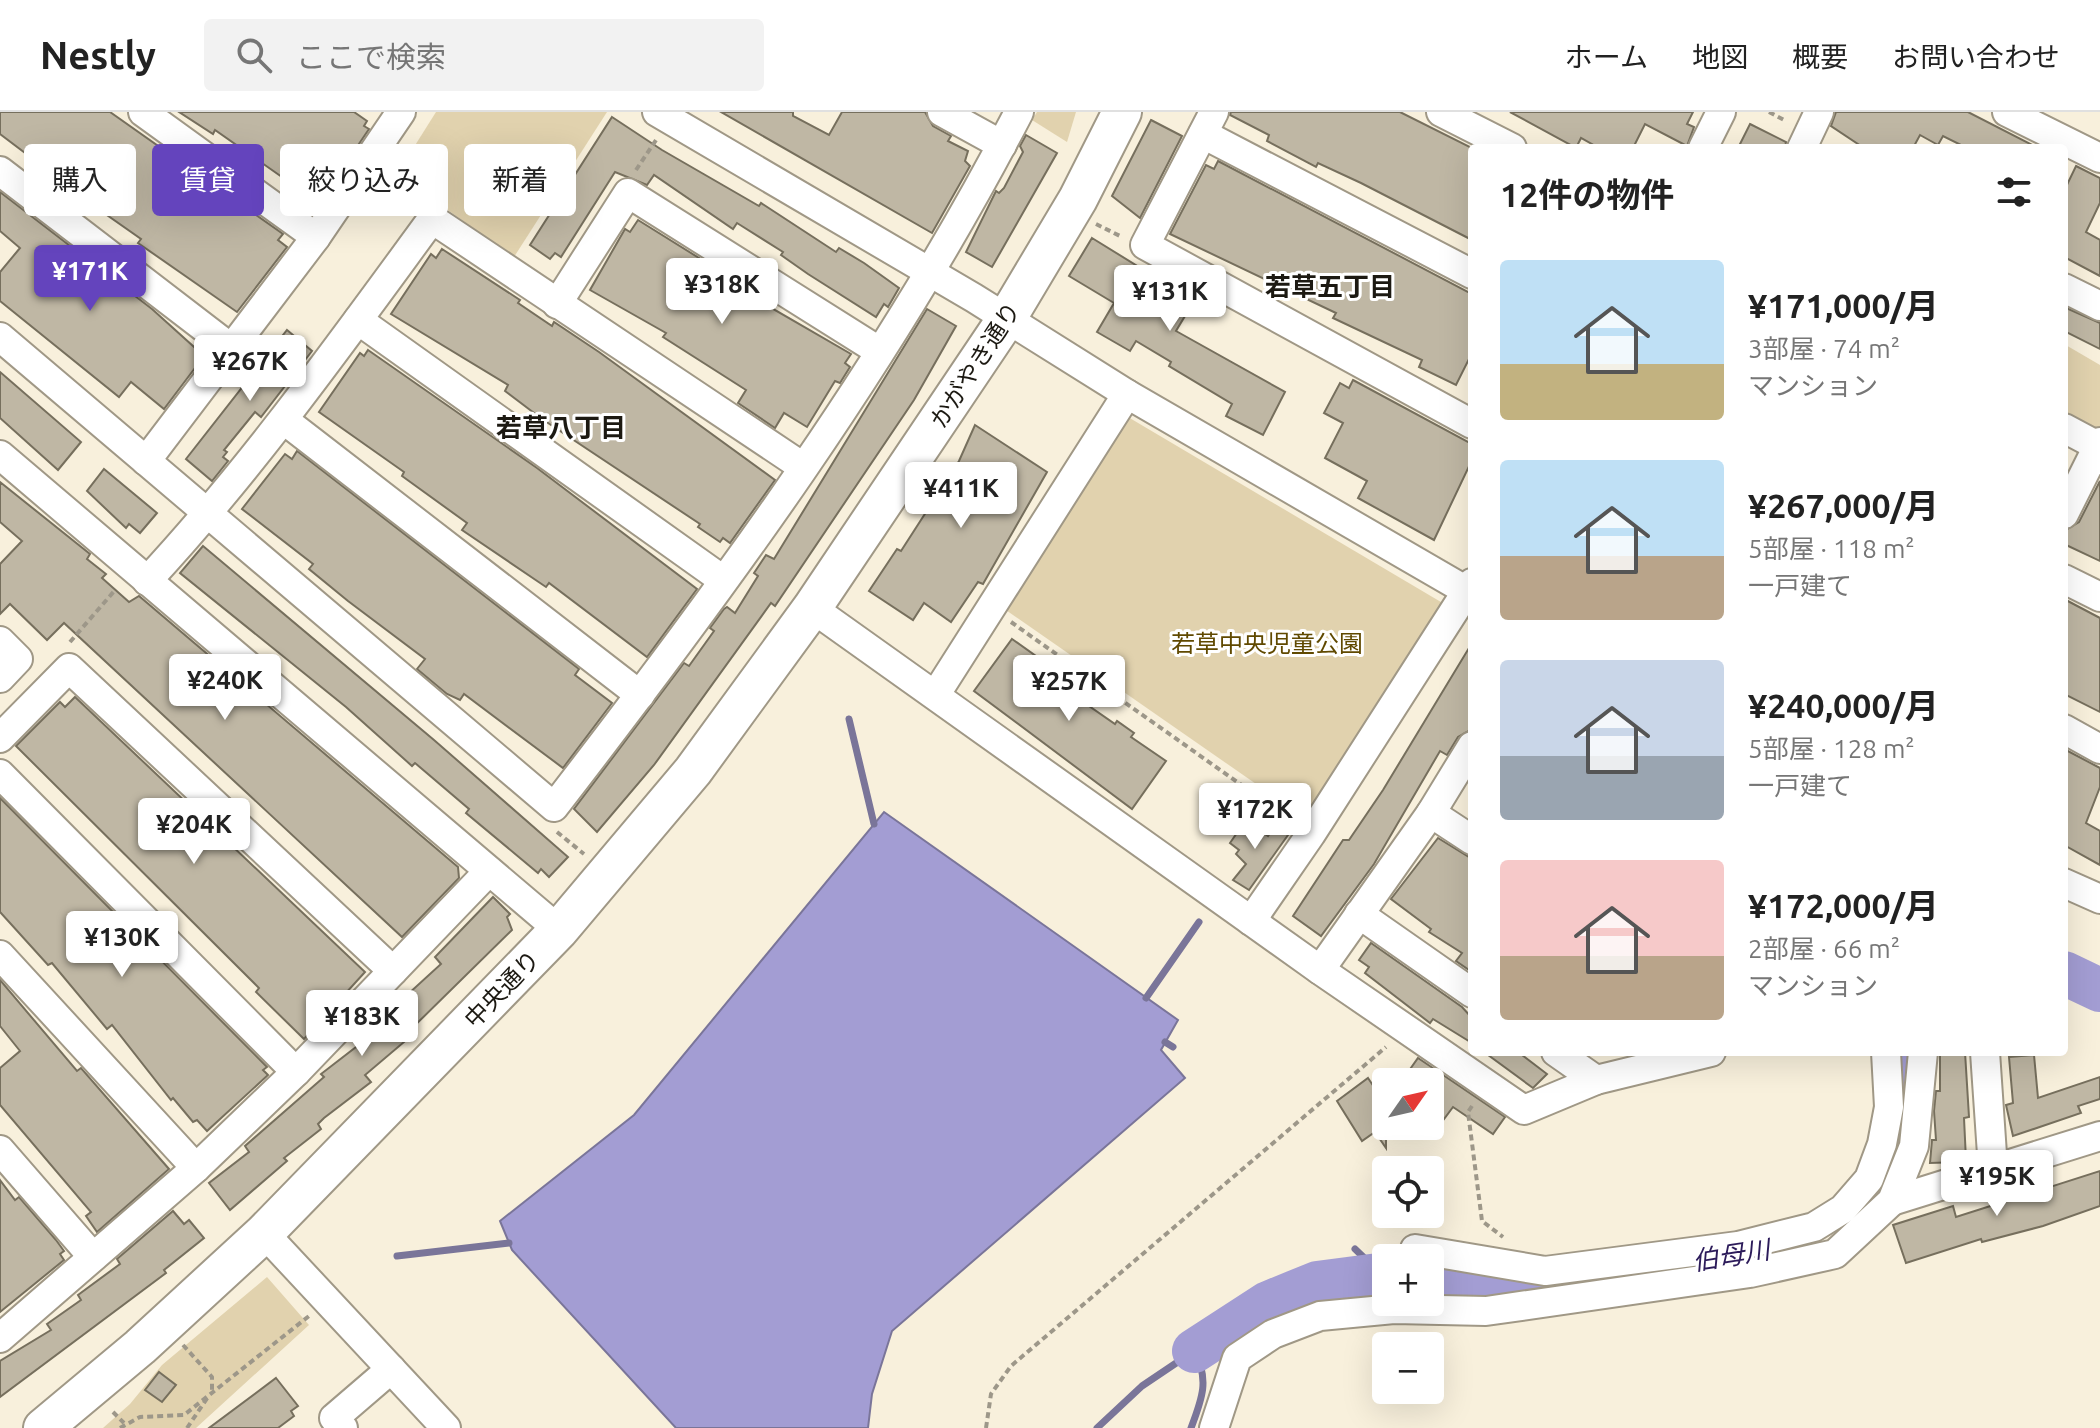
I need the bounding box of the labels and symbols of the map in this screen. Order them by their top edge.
pin: ¥171K [34,245,146,313]
pin: ¥318K [666,258,778,326]
pin: ¥131K [1114,265,1226,333]
district label: 若草五丁目 [1265,272,1395,301]
street label: かがやき通り [924,297,1026,433]
pin: ¥267K [194,335,306,403]
district label: 若草八丁目 [496,413,626,442]
pin: ¥411K [905,462,1017,530]
park label: 若草中央児童公園 [1171,630,1363,657]
pin: ¥240K [169,654,281,722]
pin: ¥257K [1013,655,1125,723]
pin: ¥172K [1199,783,1311,851]
pin: ¥204K [138,798,250,866]
pin: ¥130K [66,911,178,979]
street label: 中央通り [459,945,545,1033]
pin: ¥183K [306,990,418,1058]
north arrow [1372,1068,1444,1140]
pin: ¥195K [1941,1150,2053,1218]
water label: 伯母川 [1690,1234,1775,1275]

